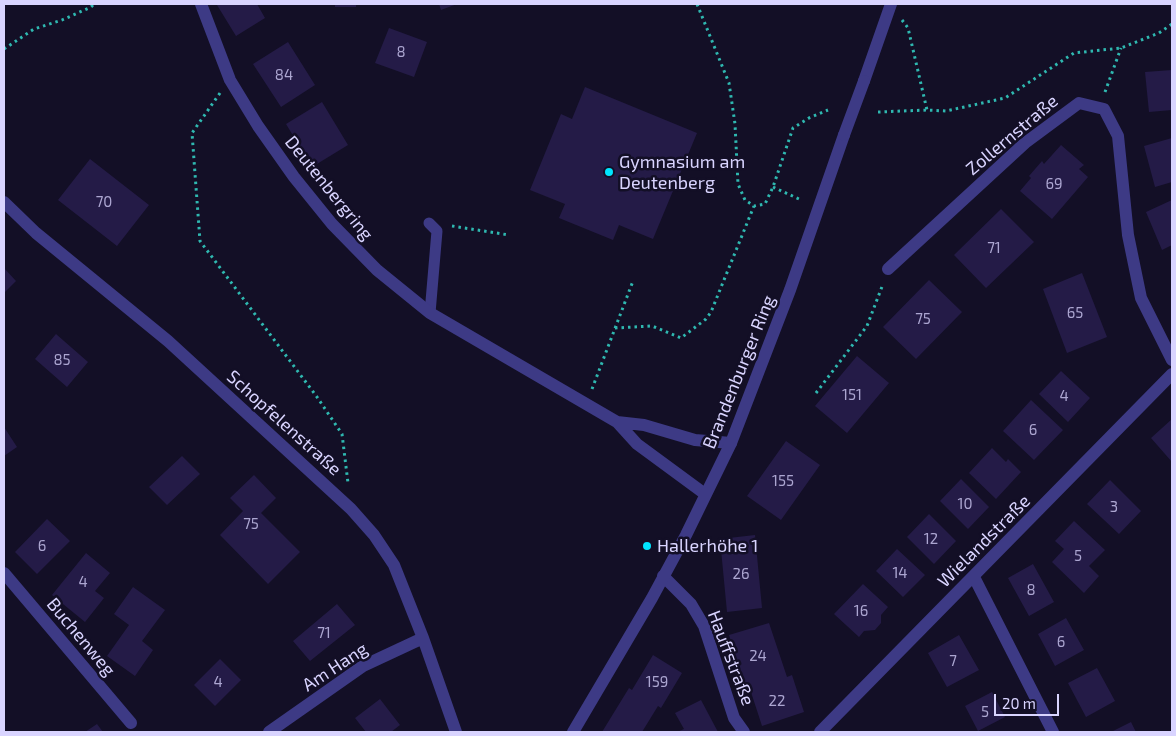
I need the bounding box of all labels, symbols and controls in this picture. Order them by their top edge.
house number: 8 [396,43,406,61]
house number: 84 [275,66,293,84]
street label: Zollernstraße [962,90,1062,180]
street label: Deutenbergring [280,131,378,245]
place label: Gymnasium am Deutenberg [619,151,745,193]
marker: Gymnasium am Deutenberg [603,166,615,178]
house number: 69 [1045,175,1063,193]
house number: 70 [96,193,112,211]
house number: 71 [987,239,1001,257]
street label: Brandenburger Ring [698,292,780,452]
house number: 65 [1067,304,1083,322]
house number: 75 [915,310,931,328]
house number: 85 [53,351,71,369]
street label: Schopfelenstraße [222,366,346,480]
house number: 151 [842,386,862,404]
house number: 4 [1059,387,1069,405]
house number: 6 [1029,421,1037,439]
house number: 155 [772,472,794,490]
street label: Wielandstraße [933,490,1035,592]
house number: 10 [957,495,973,513]
house number: 3 [1110,498,1118,516]
house number: 75 [243,515,259,533]
house number: 12 [924,530,938,548]
place label: Hallerhöhe 1 [657,535,758,557]
house number: 6 [38,537,46,555]
marker: Hallerhöhe 1 [641,540,653,552]
house number: 5 [1074,547,1082,565]
house number: 14 [892,564,908,582]
house number: 26 [732,565,750,583]
house number: 4 [78,573,88,591]
house number: 8 [1026,581,1036,599]
street label: Buchenweg [42,594,120,680]
house number: 16 [854,602,868,620]
street label: Hauffstraße [703,608,759,708]
house number: 71 [317,624,331,642]
house number: 6 [1057,633,1065,651]
street label: Am Hang [298,638,372,696]
house number: 24 [749,647,767,665]
house number: 7 [949,652,957,670]
house number: 4 [213,673,223,691]
house number: 159 [646,673,668,691]
scale bar [996,684,1061,716]
house number: 22 [769,692,785,710]
text: 20 m [1002,694,1036,712]
house number: 5 [981,703,989,721]

